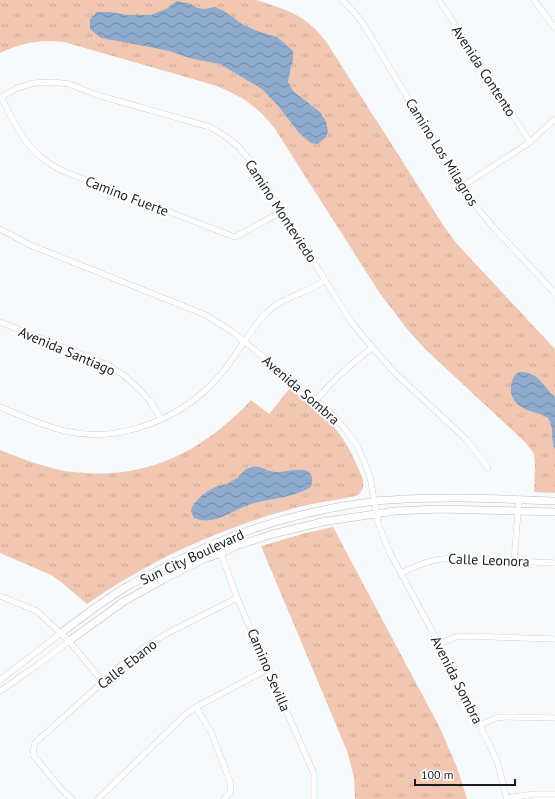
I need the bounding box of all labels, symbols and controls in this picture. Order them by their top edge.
street label: Avenida Contento [448,22,520,120]
street label: Camino Los Milagros [402,95,482,209]
street label: Camino Monteviedo [241,156,321,266]
street label: Camino Fuerte [83,172,171,220]
street label: Avenida Santiago [16,322,118,380]
street label: Avenida Sombra [259,352,343,429]
street label: Sun City Boulevard [137,525,247,589]
street label: Calle Leonora [448,550,530,570]
street label: Camino Sevilla [243,626,295,714]
street label: Avenida Sombra [427,633,487,727]
street label: Calle Ebano [94,635,160,693]
scale bar [415,761,515,787]
text: 100 m [421,767,454,782]

